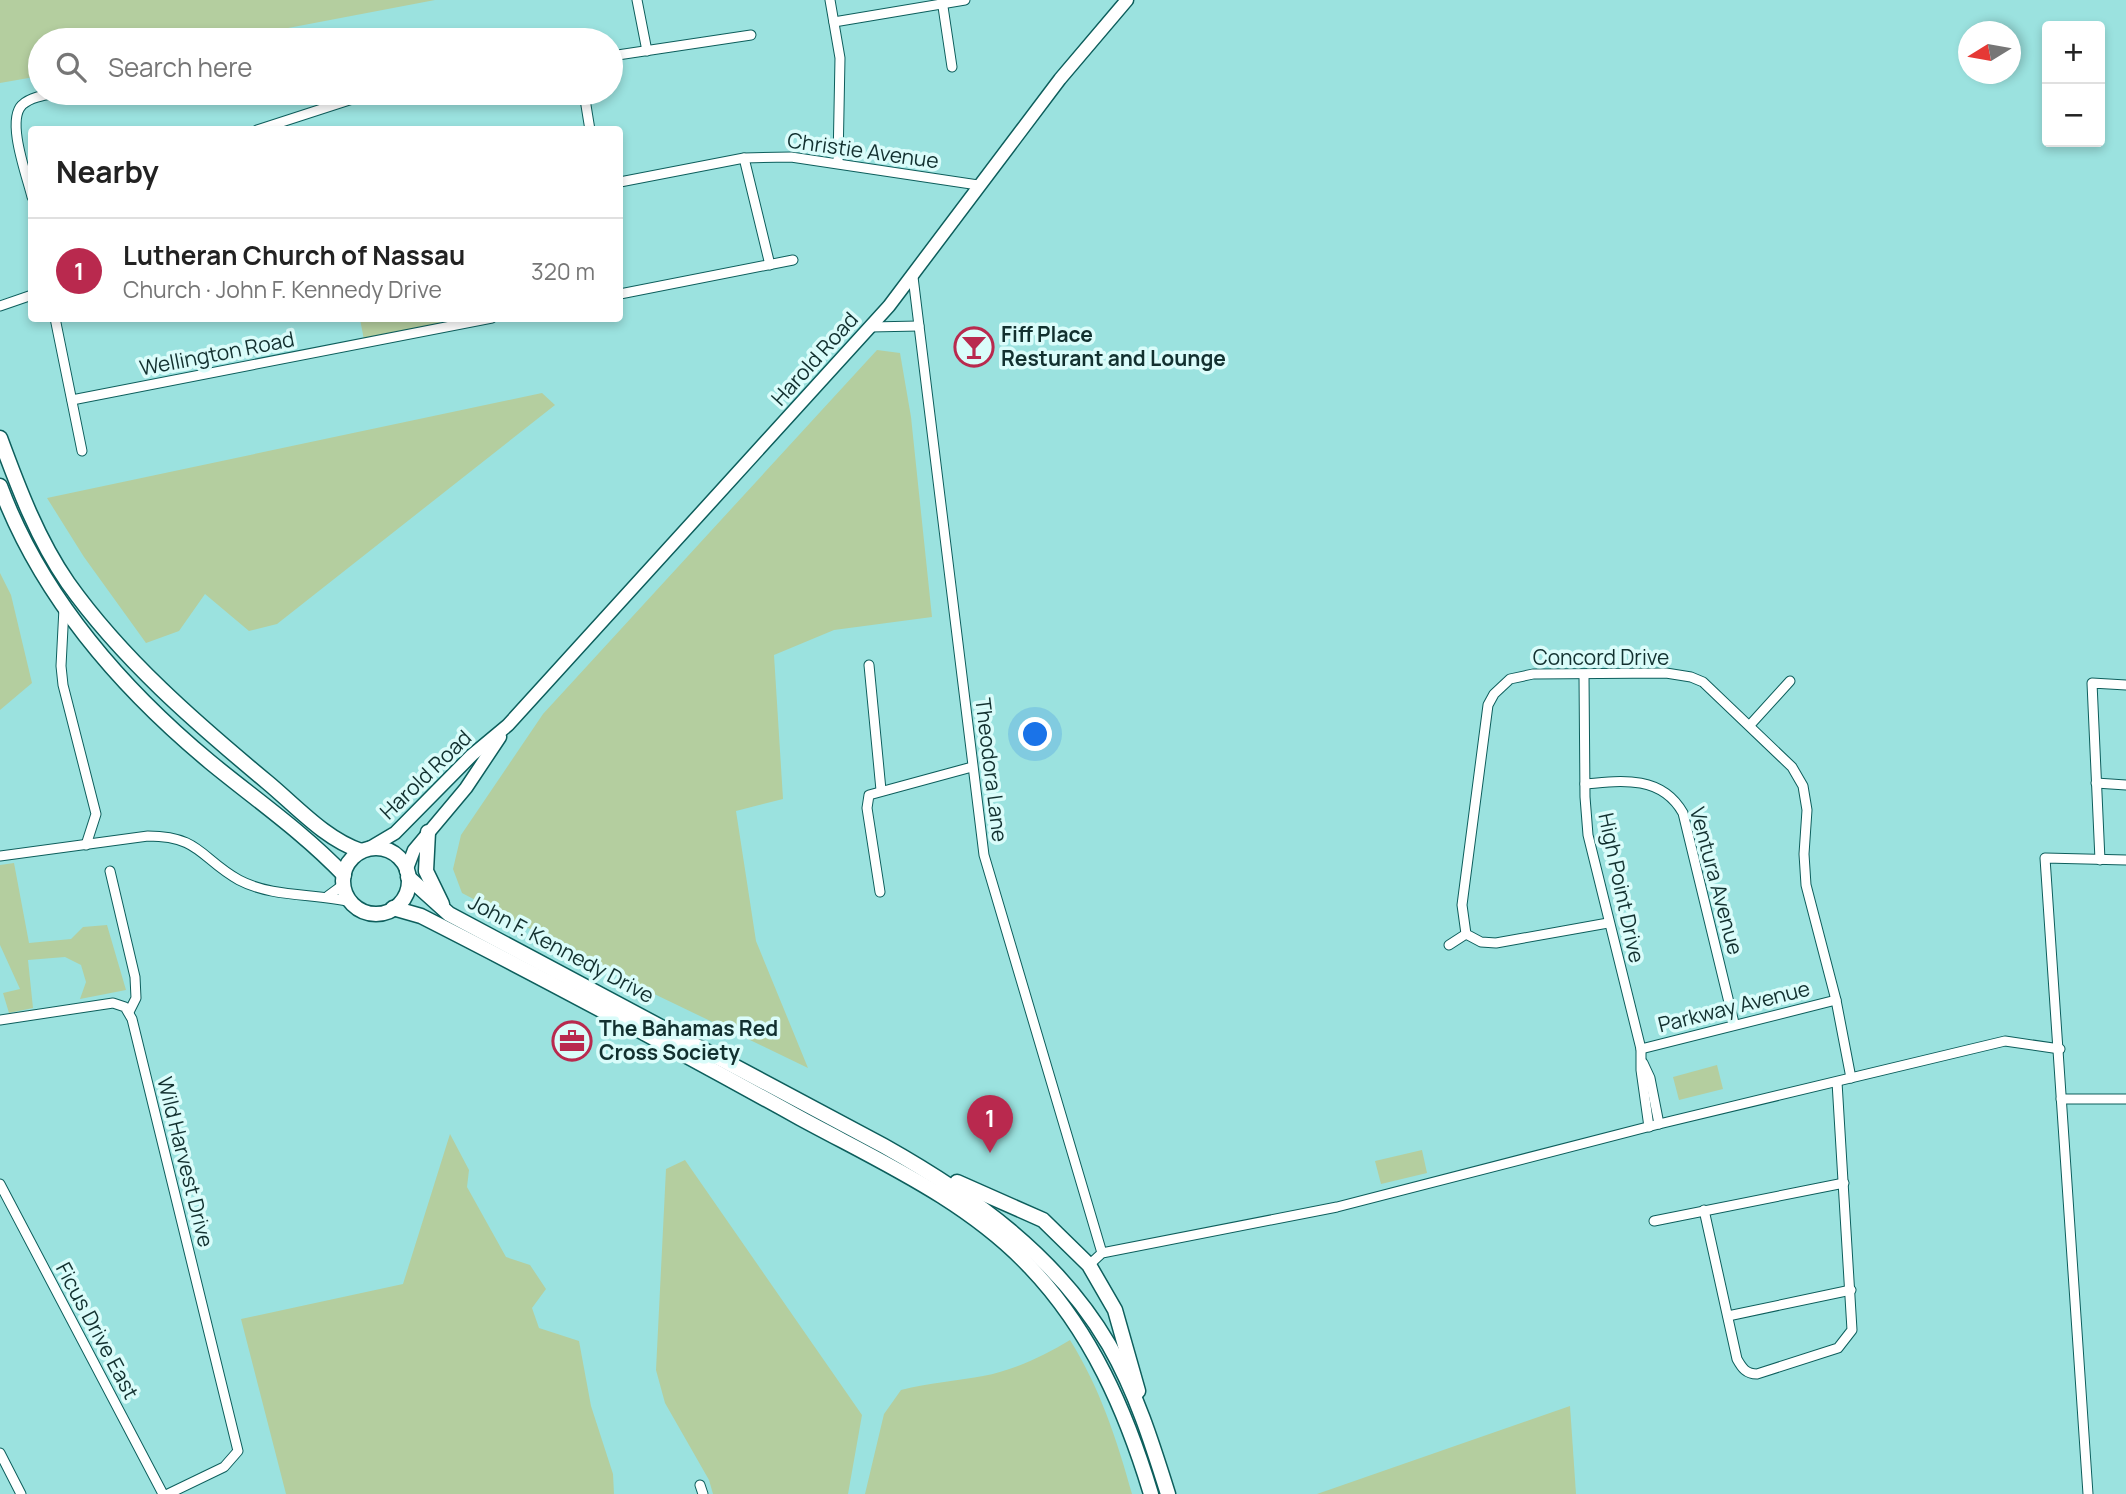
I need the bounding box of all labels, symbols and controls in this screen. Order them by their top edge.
north arrow [1958,21,2021,84]
map controls [2042,21,2105,147]
button: + [2042,21,2105,84]
search box [28,28,623,105]
icon: search [52,48,90,86]
text: Search here [108,49,253,85]
button: − [2042,84,2105,147]
street label: Christie Avenue [786,126,941,174]
text: Nearby [56,151,159,192]
text: Lutheran Church of Nassau [123,237,465,273]
text: 1 [74,255,84,287]
text: 320 m [531,255,595,287]
text: Church · John F. Kennedy Drive [123,273,442,305]
street label: Harold Road [765,305,864,411]
place label: Fiff Place Resturant and Lounge [1001,320,1226,372]
street label: Wellington Road [137,324,297,382]
bar icon: Fiff Place Resturant and Lounge [953,326,995,368]
street label: Concord Drive [1533,643,1669,671]
street label: Theodora Lane [969,696,1015,843]
your location [1018,717,1052,751]
street label: Harold Road [373,724,477,825]
street label: Ventura Avenue [1684,804,1750,958]
street label: High Point Drive [1592,810,1652,965]
street label: John F. Kennedy Drive [464,887,659,1009]
street label: Parkway Avenue [1655,974,1813,1038]
place label: The Bahamas Red Cross Society [599,1014,778,1066]
office icon: The Bahamas Red Cross Society [551,1020,593,1062]
street label: Wild Harvest Drive [151,1074,221,1250]
pin: 1 [967,1095,1013,1153]
street label: Ficus Drive East [50,1257,146,1404]

